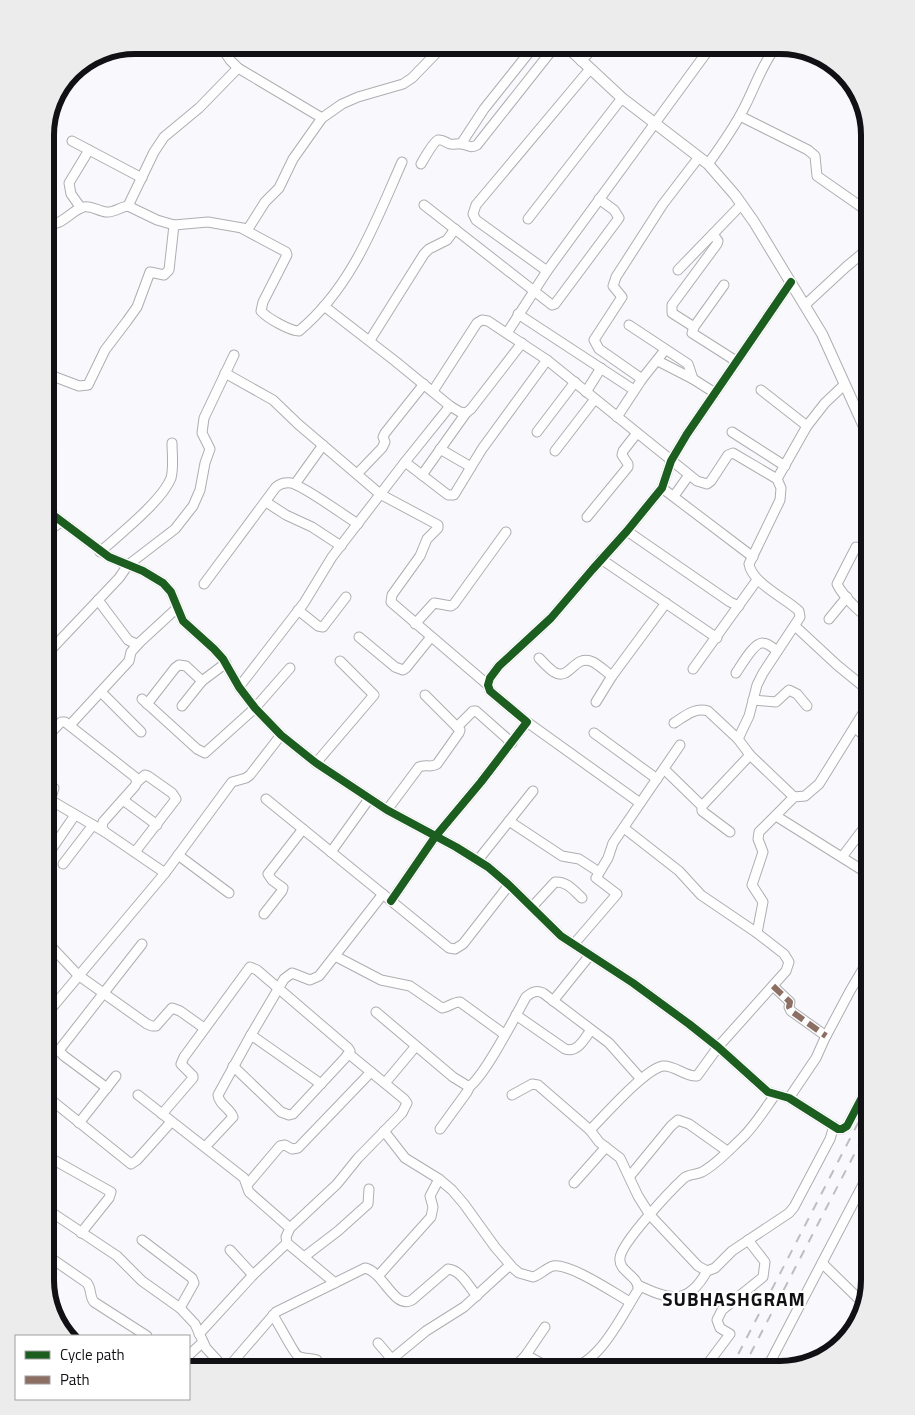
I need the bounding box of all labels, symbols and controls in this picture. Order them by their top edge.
district label: SUBHASHGRAM [662,1284,806,1313]
legend [15,1335,190,1400]
text: Cycle path [60,1343,125,1366]
text: Path [60,1368,90,1391]

